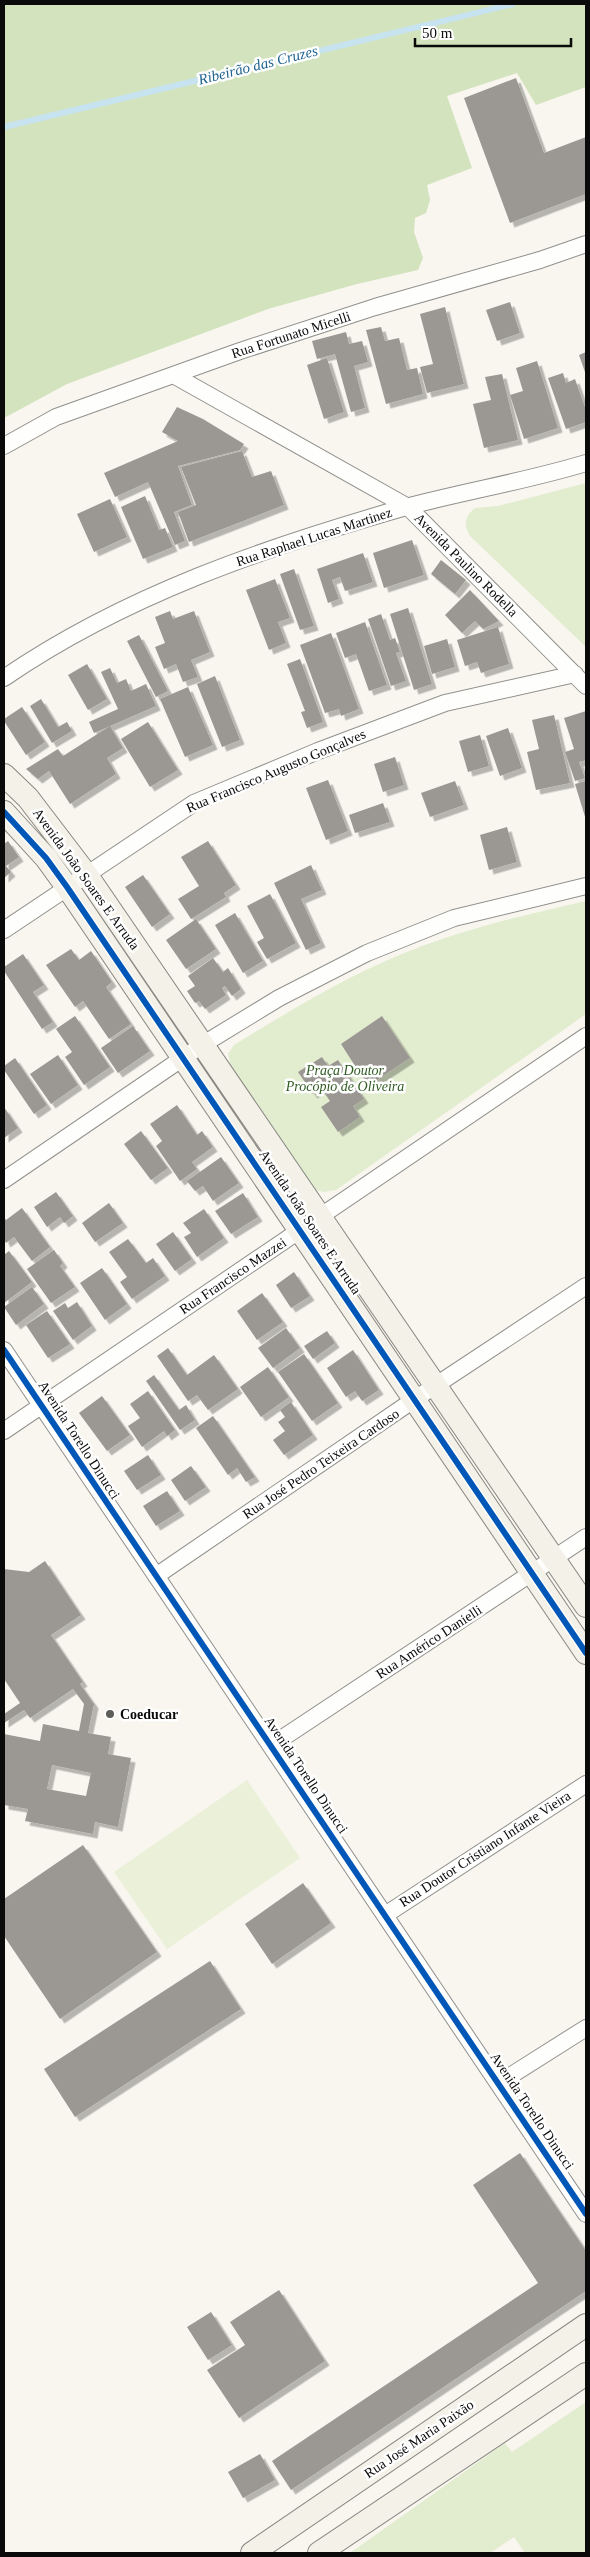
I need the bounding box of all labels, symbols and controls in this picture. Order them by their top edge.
scale bar [415,15,571,47]
text: 50 m [422,25,453,41]
water label: Ribeirão das Cruzes [196,42,320,88]
street label: Rua Fortunato Micelli [230,309,353,361]
street label: Rua Raphael Lucas Martinez [234,505,394,569]
street label: Avenida Paulino Rodella [411,510,521,620]
street label: Rua Francisco Augusto Gonçalves [184,726,368,816]
street label: Avenida João Soares E Arruda [30,805,143,953]
park label: Praça Doutor Procópio de Oliveira [285,1063,404,1094]
street label: Avenida João Soares E Arruda [256,1147,364,1298]
street label: Rua Francisco Mazzei [177,1235,289,1317]
street label: Avenida Torello Dinucci [35,1378,123,1502]
street label: Rua José Pedro Teixeira Cardoso [240,1406,402,1522]
street label: Rua Américo Danielli [373,1602,485,1682]
place label: Coeducar [120,1707,178,1722]
marker: Coeducar [104,1708,116,1720]
street label: Avenida Torello Dinucci [261,1714,351,1836]
street label: Rua Doutor Cristiano Infante Vieira [397,1788,574,1910]
street label: Avenida Torello Dinucci [487,2050,577,2172]
street label: Rua José Maria Paixão [361,2397,477,2481]

